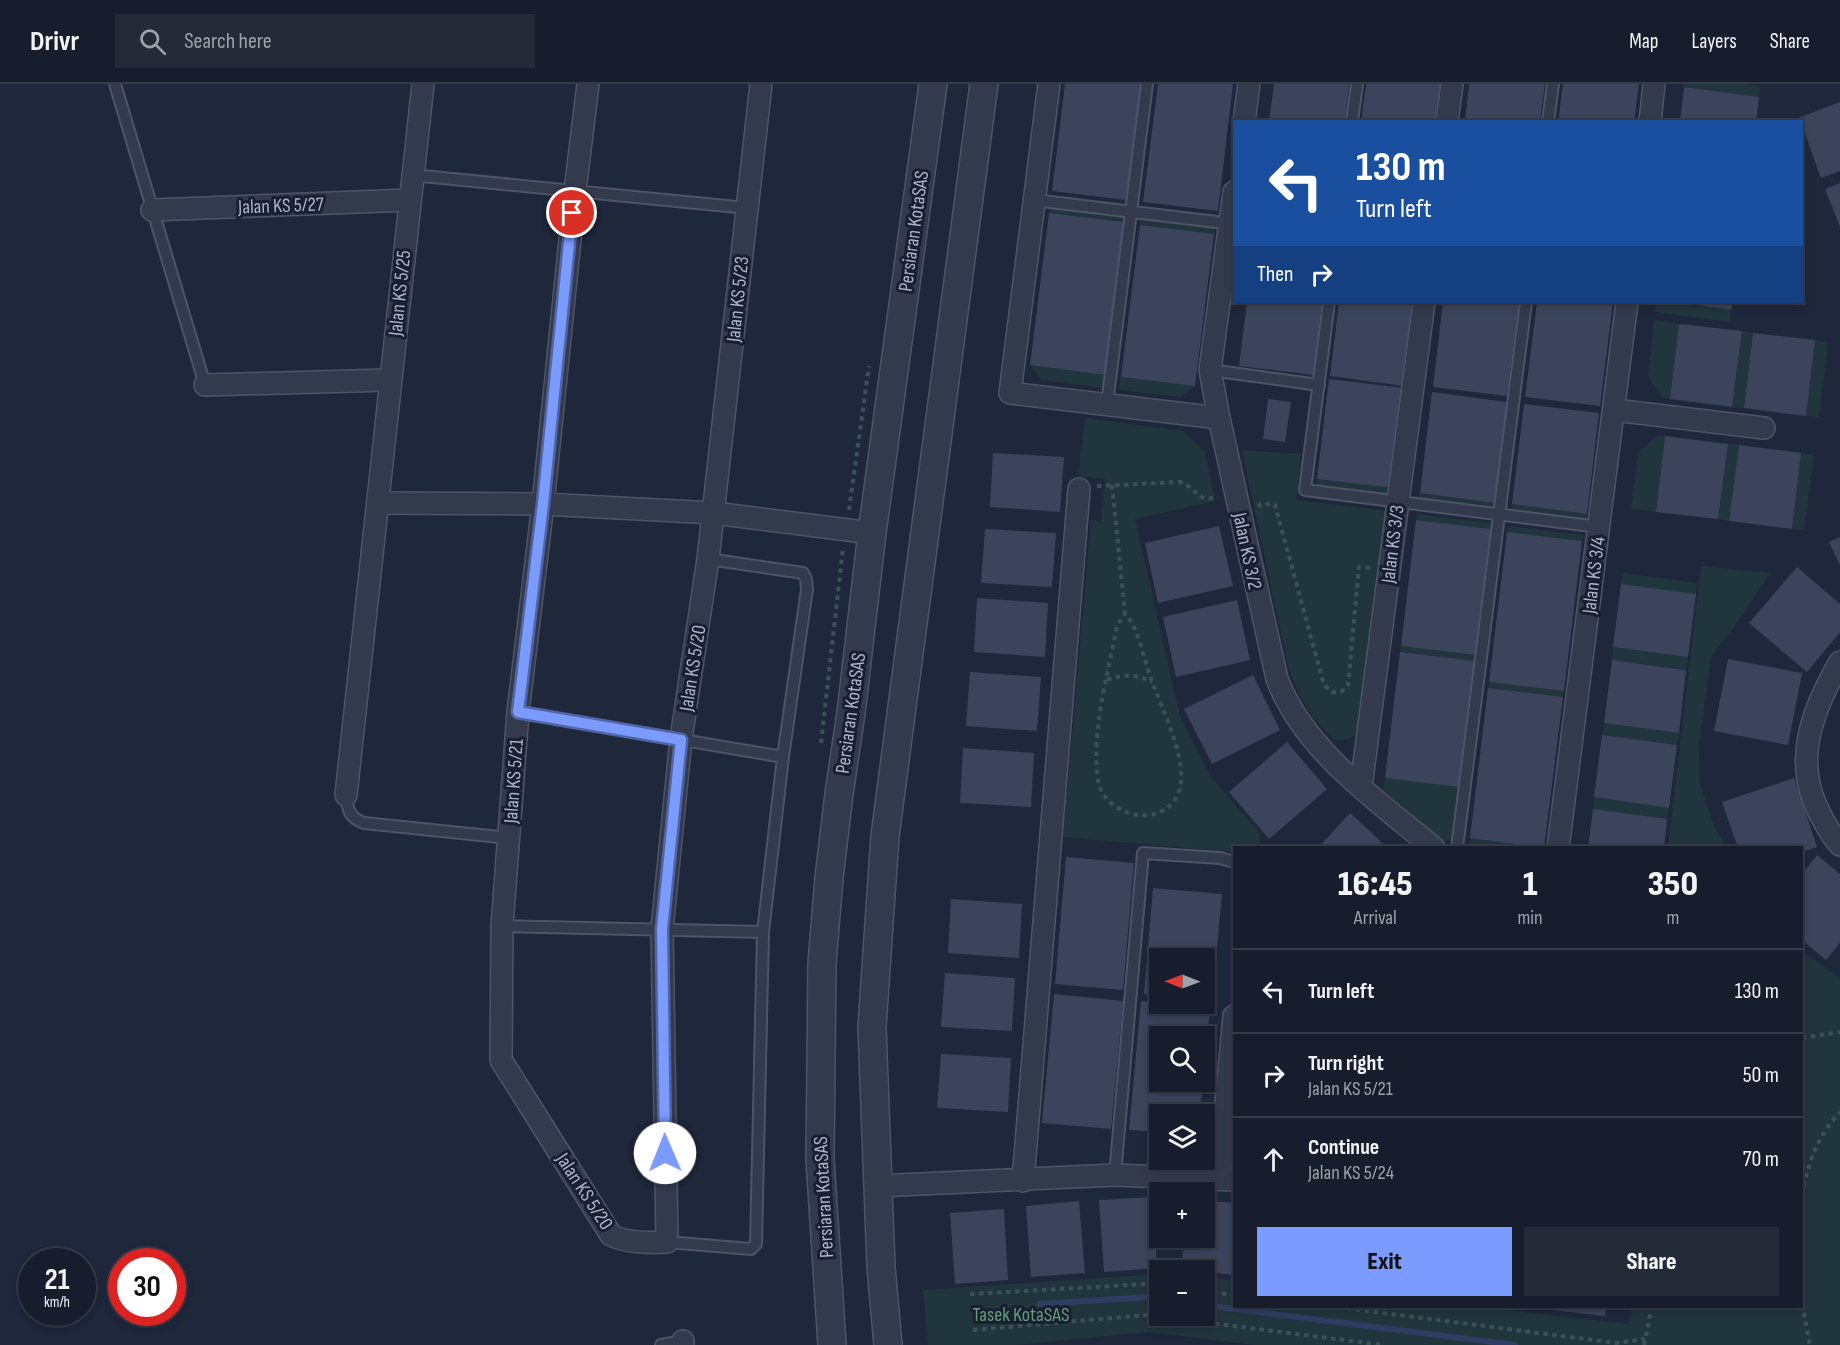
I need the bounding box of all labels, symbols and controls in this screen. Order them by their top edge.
search box [115,14,535,68]
text: Drivr [30,25,79,58]
icon: search [136,25,169,58]
text: Search here [184,28,272,55]
text: Map [1629,29,1658,54]
text: Layers [1691,29,1737,54]
text: Share [1770,29,1810,54]
text: 130 m [1356,142,1446,193]
icon: left [1257,144,1335,222]
street label: Persiaran KotaSAS [894,169,934,293]
pin [546,187,597,238]
street label: Jalan KS 5/27 [237,193,324,220]
text: Turn left [1356,193,1432,225]
icon: arrive [555,196,588,229]
street label: Jalan KS 5/25 [383,249,416,338]
street label: Jalan KS 5/23 [721,255,754,344]
icon: right [1305,258,1338,291]
text: Then [1257,261,1293,288]
street label: Jalan KS 3/3 [1376,504,1410,585]
street label: Jalan KS 3/2 [1227,510,1267,592]
street label: Jalan KS 3/4 [1577,535,1611,616]
street label: Jalan KS 5/20 [674,623,712,714]
street label: Persiaran KotaSAS [831,651,871,775]
street label: Jalan KS 5/21 [499,738,529,825]
text: 16:45 [1338,863,1413,906]
text: 1 [1523,863,1537,906]
text: 350 [1648,863,1698,906]
text: Arrival [1354,906,1397,930]
text: min [1518,906,1543,930]
text: m [1666,906,1679,930]
north arrow [1149,948,1215,1014]
map controls [1149,948,1215,1326]
icon: left [1257,975,1290,1008]
text: Turn left [1308,978,1374,1005]
text: 130 m [1735,978,1779,1005]
button: search [1149,1026,1215,1092]
text: Turn right [1308,1050,1384,1077]
icon: right [1257,1059,1290,1092]
text: 50 m [1743,1062,1779,1089]
text: Jalan KS 5/21 [1308,1077,1393,1101]
button: layers [1149,1104,1215,1170]
position arrow [633,1121,697,1185]
text: Continue [1308,1134,1379,1161]
street label: Persiaran KotaSAS [809,1136,839,1258]
icon: ahead [1257,1143,1290,1176]
text: 70 m [1743,1146,1779,1173]
street label: Jalan KS 5/20 [550,1148,618,1234]
text: Jalan KS 5/24 [1308,1161,1394,1185]
button: + [1149,1182,1215,1248]
button: Exit [1257,1227,1512,1296]
button: Share [1524,1227,1779,1296]
speed limit sign: 30 [108,1248,186,1326]
button: − [1149,1260,1215,1326]
text: 21 [45,1262,69,1298]
text: km/h [44,1293,70,1312]
park label: Tasek KotaSAS [973,1303,1069,1327]

